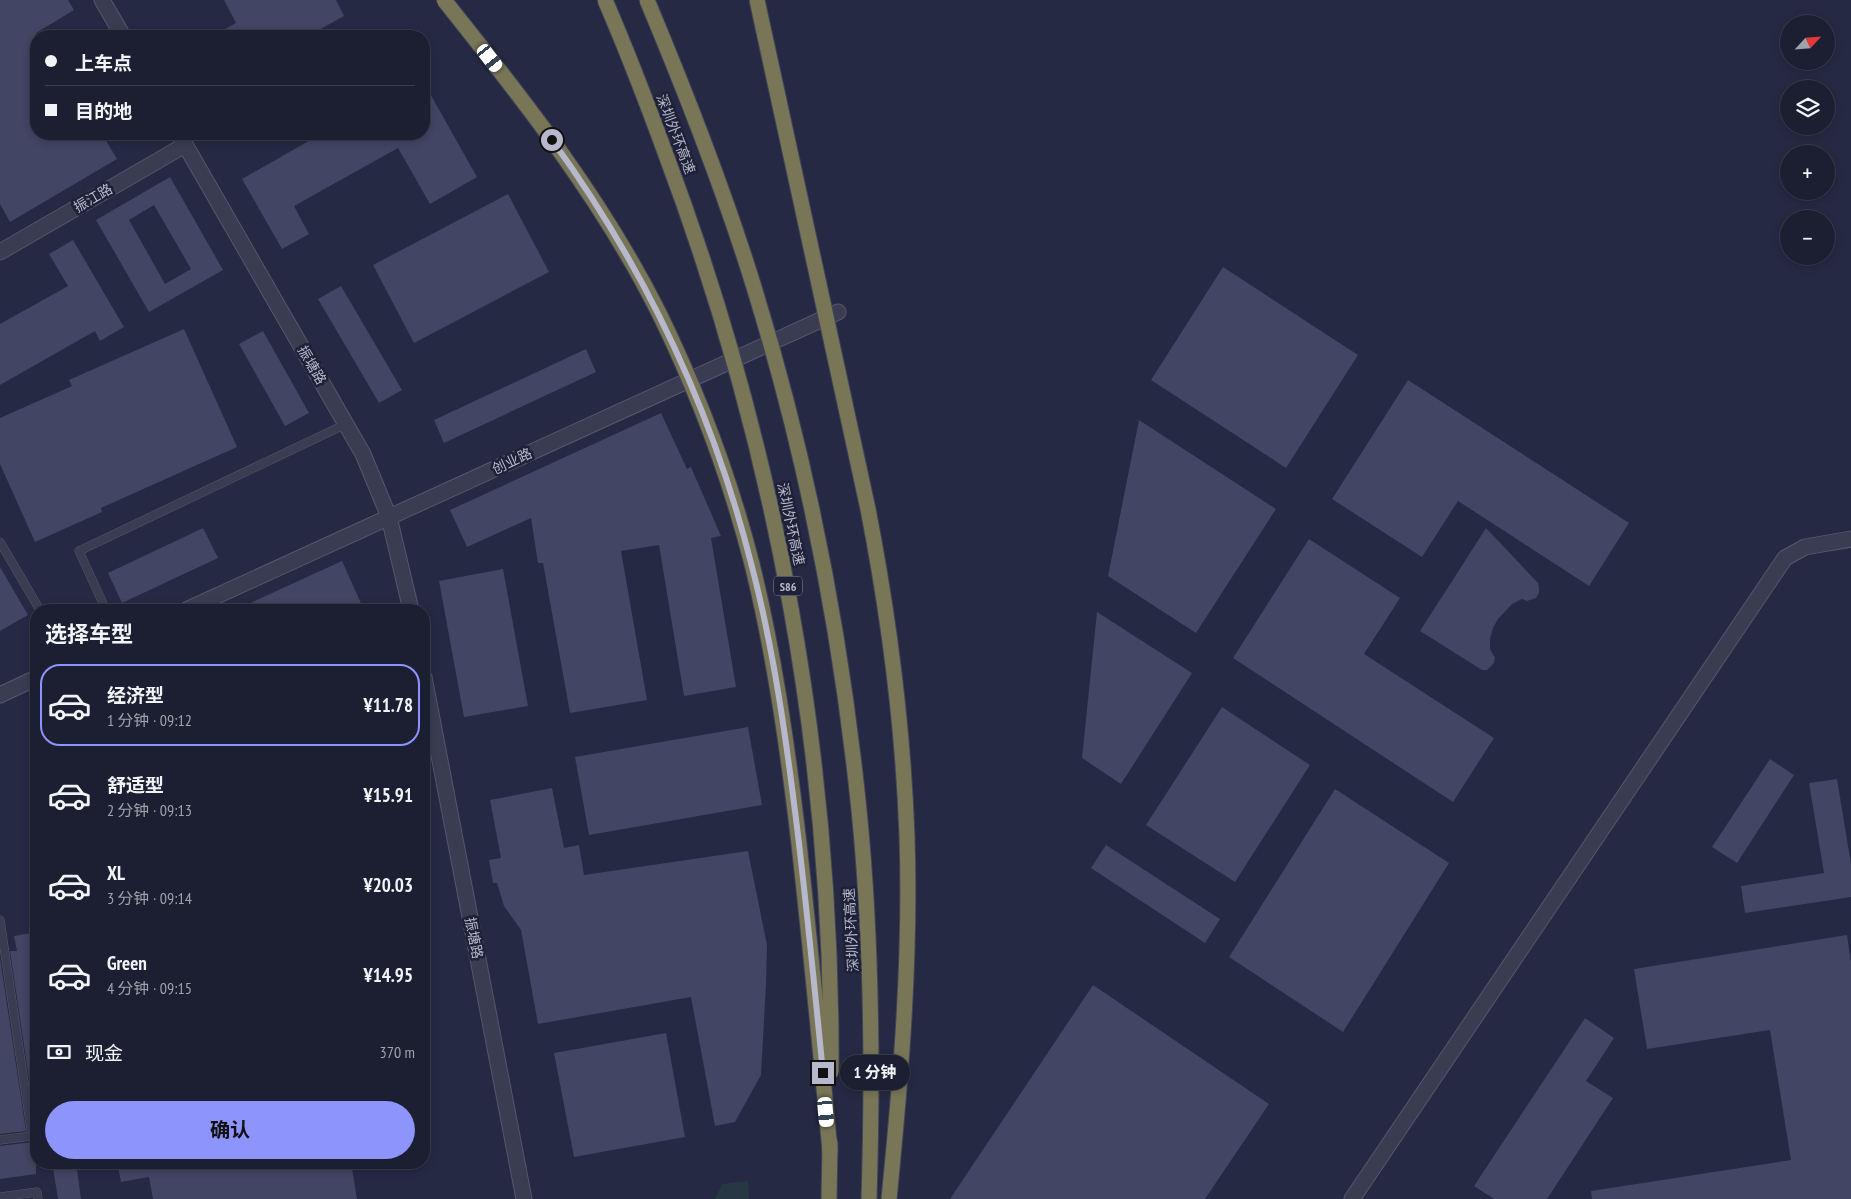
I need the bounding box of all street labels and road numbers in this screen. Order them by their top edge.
street label: 深圳外环高速 [653,92,699,176]
street label: 振江路 [70,180,116,216]
street label: 振塘路 [294,342,330,388]
street label: 创业路 [489,444,535,478]
street label: 深圳外环高速 [773,481,809,567]
road number: S86 [774,576,802,596]
street label: 深圳外环高速 [840,888,862,972]
street label: 振塘路 [461,916,487,960]

